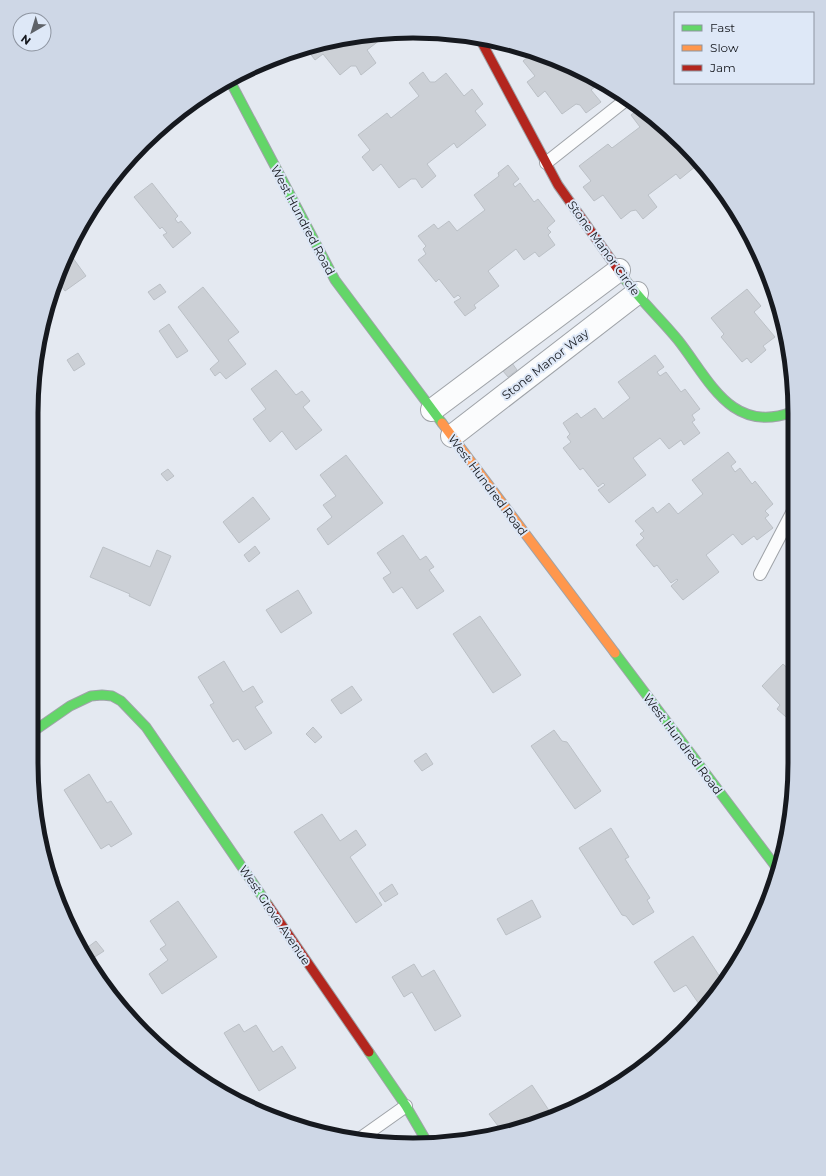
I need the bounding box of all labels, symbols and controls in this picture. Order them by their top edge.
north arrow [12,12,52,52]
legend [674,12,814,84]
text: Fast [710,20,735,35]
text: N [18,32,34,48]
text: Slow [710,40,739,55]
text: Jam [709,60,736,75]
street label: West Hundred Road [268,162,338,278]
street label: Stone Manor Circle [565,198,643,298]
street label: Stone Manor Way [499,325,592,403]
street label: West Hundred Road [445,432,531,538]
street label: West Hundred Road [640,691,726,797]
street label: West Grove Avenue [236,862,314,968]

